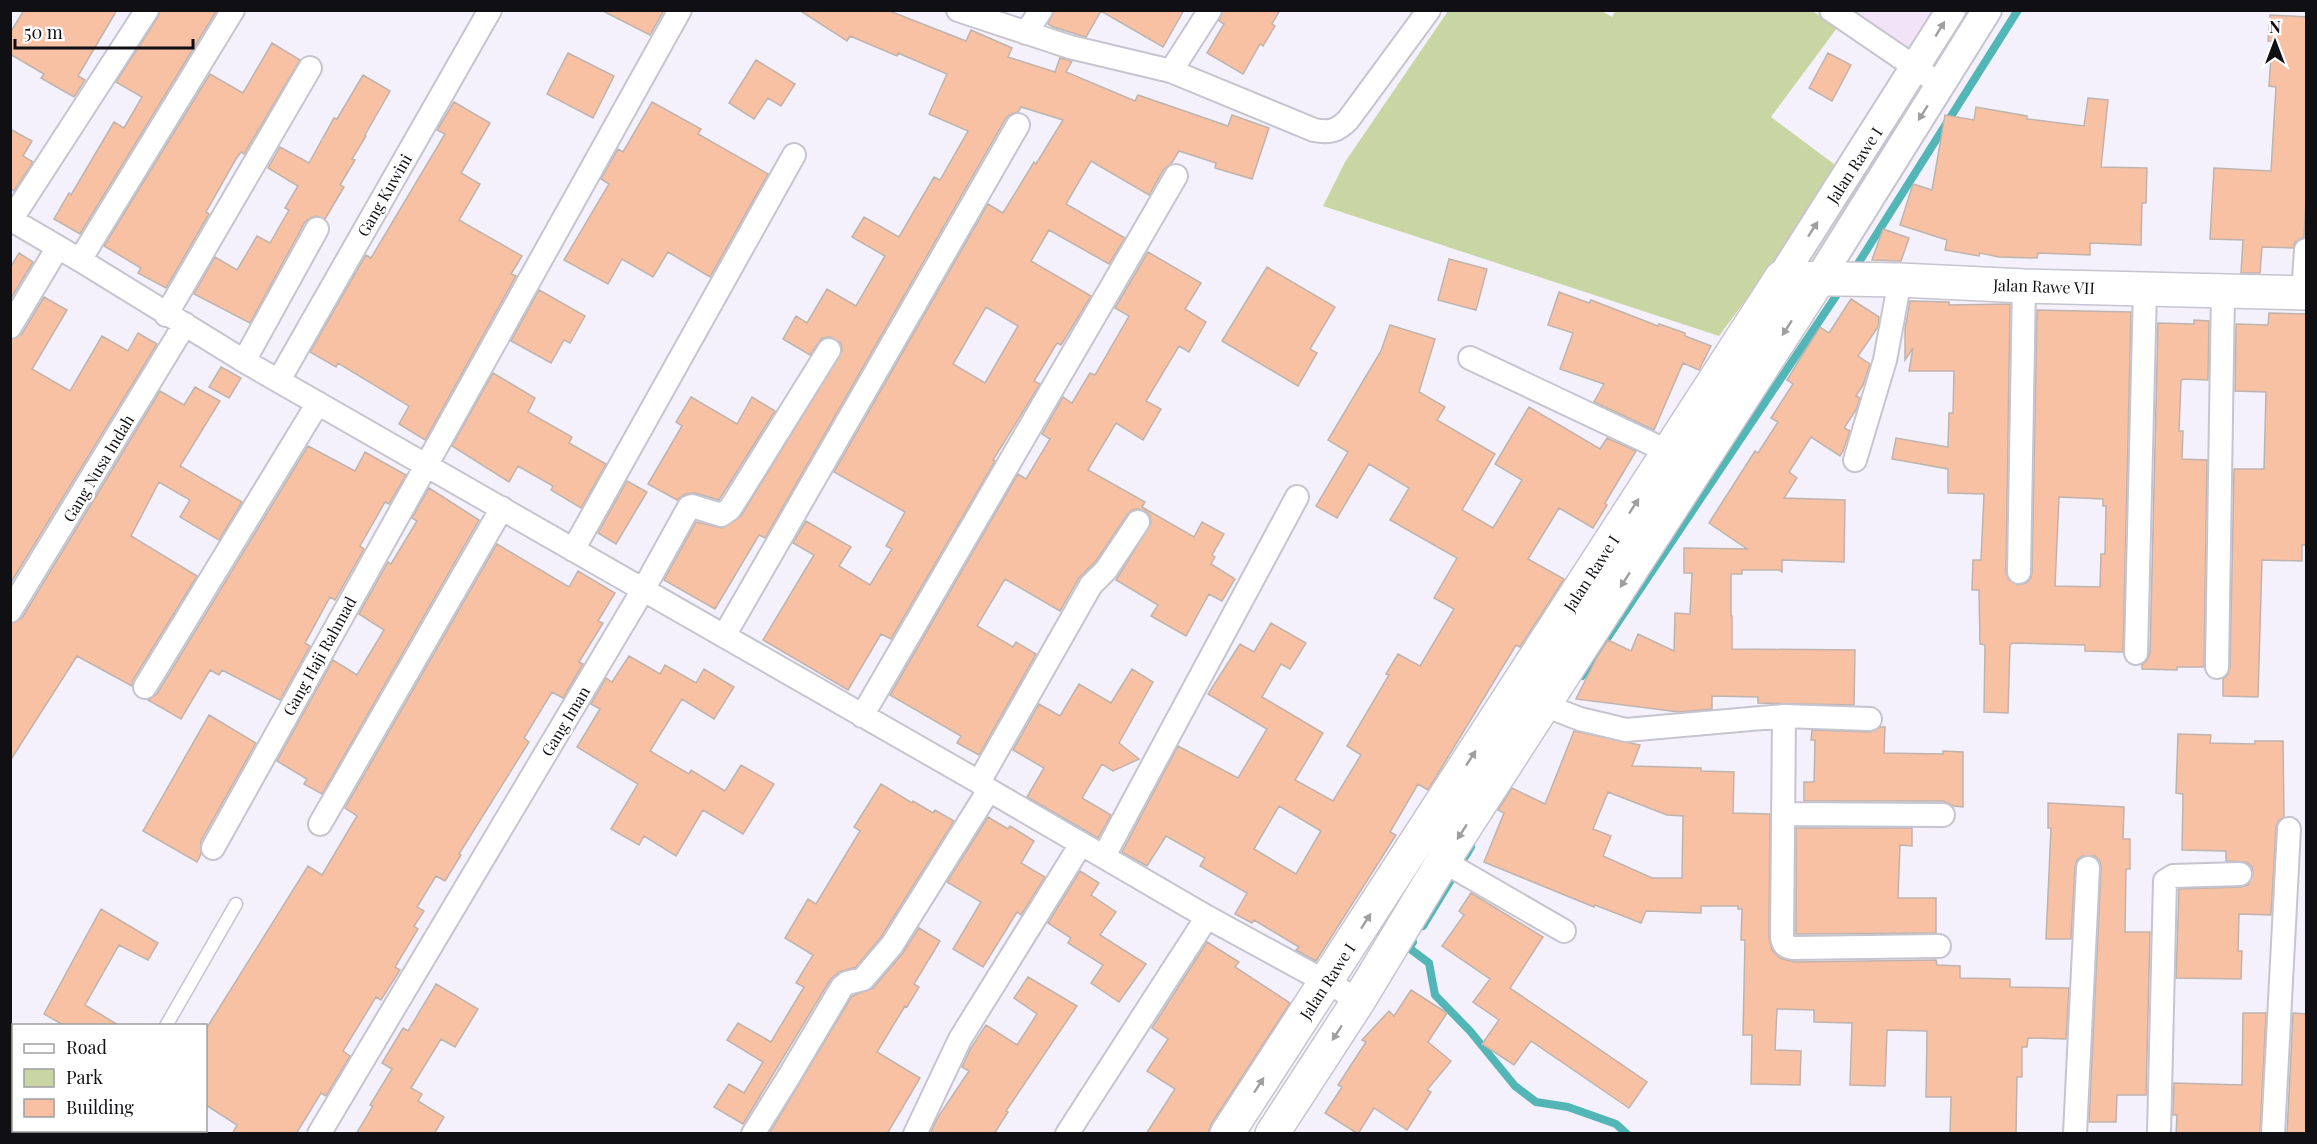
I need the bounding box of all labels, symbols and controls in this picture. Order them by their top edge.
scale bar [15,12,194,50]
north arrow [2245,12,2305,72]
text: N [2269,16,2281,37]
text: 50 m [24,20,63,44]
one-way arrow [1935,20,1945,37]
one-way arrow [1917,105,1928,121]
street label: Jalan Rawe I [1821,123,1886,208]
street label: Gang Kuwini [352,150,416,240]
one-way arrow [1807,221,1818,237]
street label: Jalan Rawe VII [1992,274,2095,298]
one-way arrow [1782,320,1793,336]
street label: Gang Nusa Indah [58,410,139,526]
one-way arrow [1629,498,1640,514]
street label: Jalan Rawe I [1558,531,1623,616]
one-way arrow [1620,572,1631,588]
street label: Gang Haji Rahmad [278,593,360,719]
street label: Gang Iman [536,682,594,760]
one-way arrow [1466,750,1477,766]
one-way arrow [1457,824,1468,840]
one-way arrow [1360,913,1371,930]
street label: Jalan Rawe I [1294,939,1359,1024]
legend [12,1024,207,1132]
one-way arrow [1331,1025,1343,1041]
text: Road [66,1035,107,1059]
text: Park [66,1065,103,1089]
one-way arrow [1253,1077,1265,1093]
text: Building [66,1095,134,1119]

